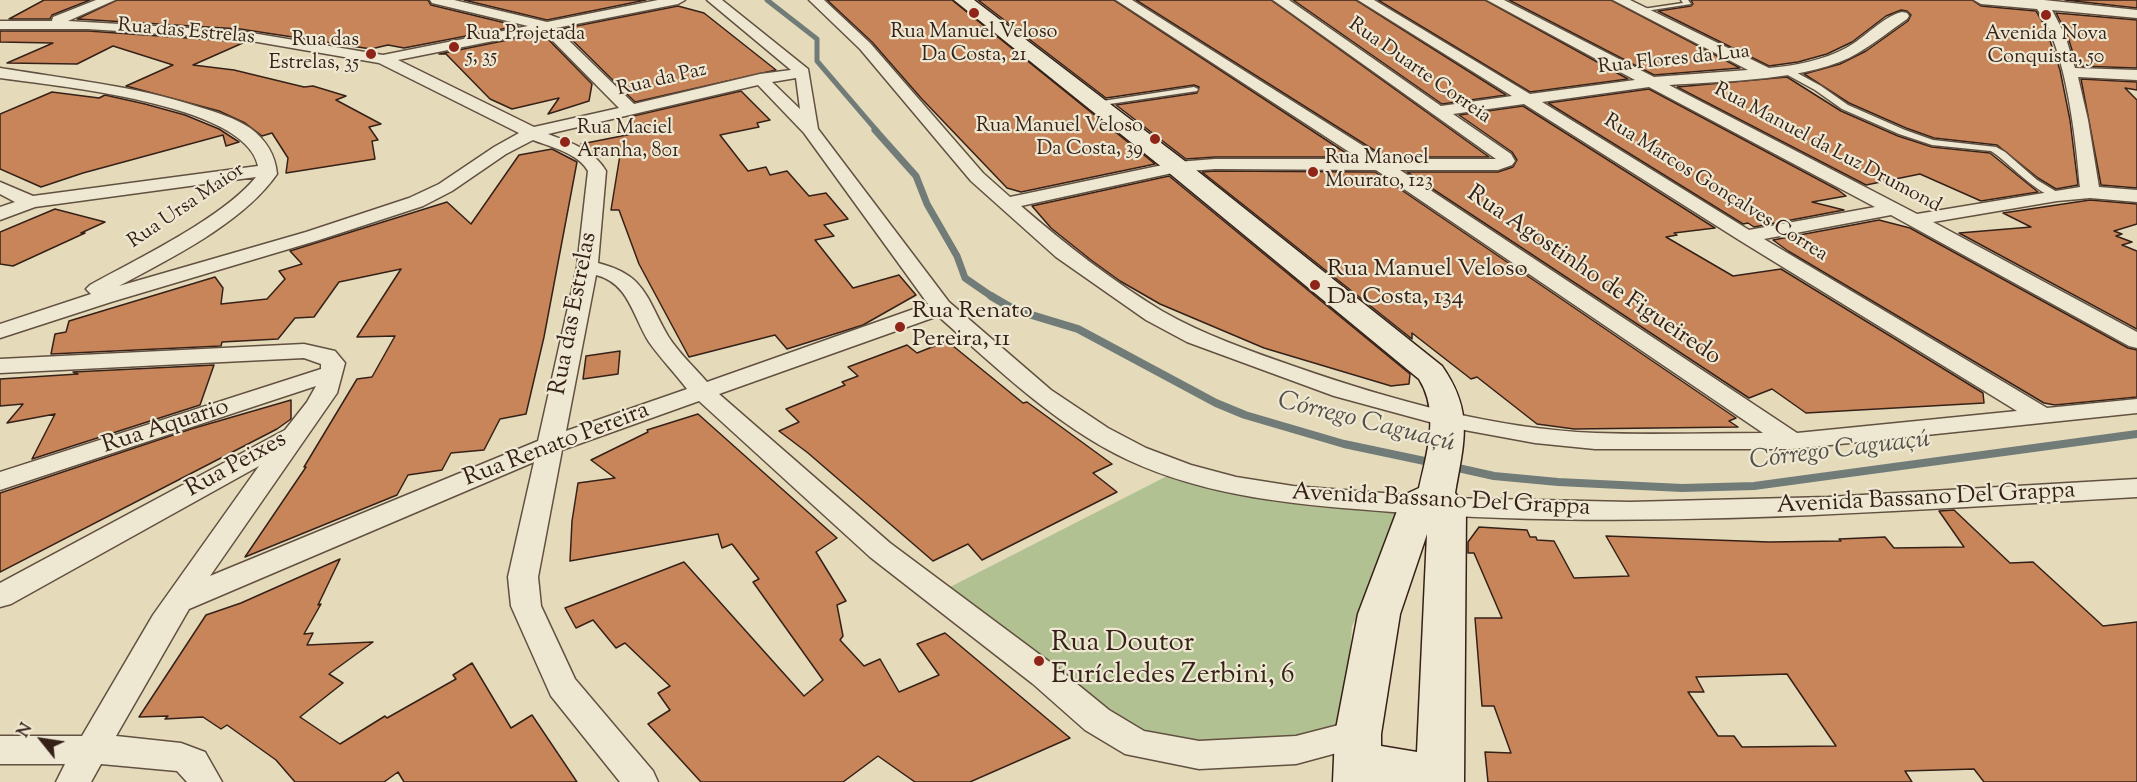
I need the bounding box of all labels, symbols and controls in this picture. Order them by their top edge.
marker: Rua Manuel Veloso Da Costa, 21 [967,6,981,20]
marker: Avenida Nova Conquista, 50 [2039,8,2053,22]
street label: Rua Duarte Correia [1343,14,1495,130]
street label: Rua das Estrelas [116,15,256,51]
place label: Rua Manuel Veloso Da Costa, 21 [890,22,1058,69]
place label: Rua Projetada 5, 35 [466,24,585,71]
place label: Avenida Nova Conquista, 50 [1985,24,2107,71]
place label: Rua das Estrelas, 35 [269,30,359,77]
marker: Rua Projetada 5, 35 [447,40,461,54]
street label: Rua Flores da Lua [1597,41,1751,81]
marker: Rua das Estrelas, 35 [364,47,378,61]
street label: Rua da Paz [615,59,709,103]
street label: Rua Manuel da Luz Drumond [1709,79,1945,219]
street label: Rua Marcos Gonçalves Correa [1599,110,1831,268]
place label: Rua Manuel Veloso Da Costa, 39 [976,116,1143,163]
place label: Rua Maciel Aranha, 801 [577,118,679,165]
marker: Rua Manuel Veloso Da Costa, 39 [1148,132,1162,146]
marker: Rua Maciel Aranha, 801 [558,135,572,149]
place label: Rua Manoel Mourato, 123 [1325,148,1433,195]
street label: Rua Ursa Maior [124,159,250,255]
marker: Rua Manoel Mourato, 123 [1306,165,1320,179]
street label: Rua Agostinho de Figueiredo [1460,181,1726,373]
street label: Rua das Estrelas [545,230,605,398]
place label: Rua Manuel Veloso Da Costa, 134 [1327,257,1528,313]
marker: Rua Manuel Veloso Da Costa, 134 [1308,278,1322,292]
place label: Rua Renato Pereira, 11 [912,299,1033,355]
marker: Rua Renato Pereira, 11 [893,320,907,334]
water label: Córrego Caguaçú [1274,387,1458,461]
street label: Rua Aquario [99,394,233,462]
street label: Rua Renato Pereira [460,397,654,495]
water label: Córrego Caguaçú [1748,425,1932,479]
street label: Rua Peixes [182,427,292,505]
street label: Avenida Bassano Del Grappa [1776,478,2076,522]
street label: Avenida Bassano Del Grappa [1291,480,1591,524]
place label: Rua Doutor Eurícledes Zerbini, 6 [1051,628,1295,694]
marker: Rua Doutor Eurícledes Zerbini, 6 [1032,654,1046,668]
north arrow [12,710,72,770]
text: N [13,719,39,742]

